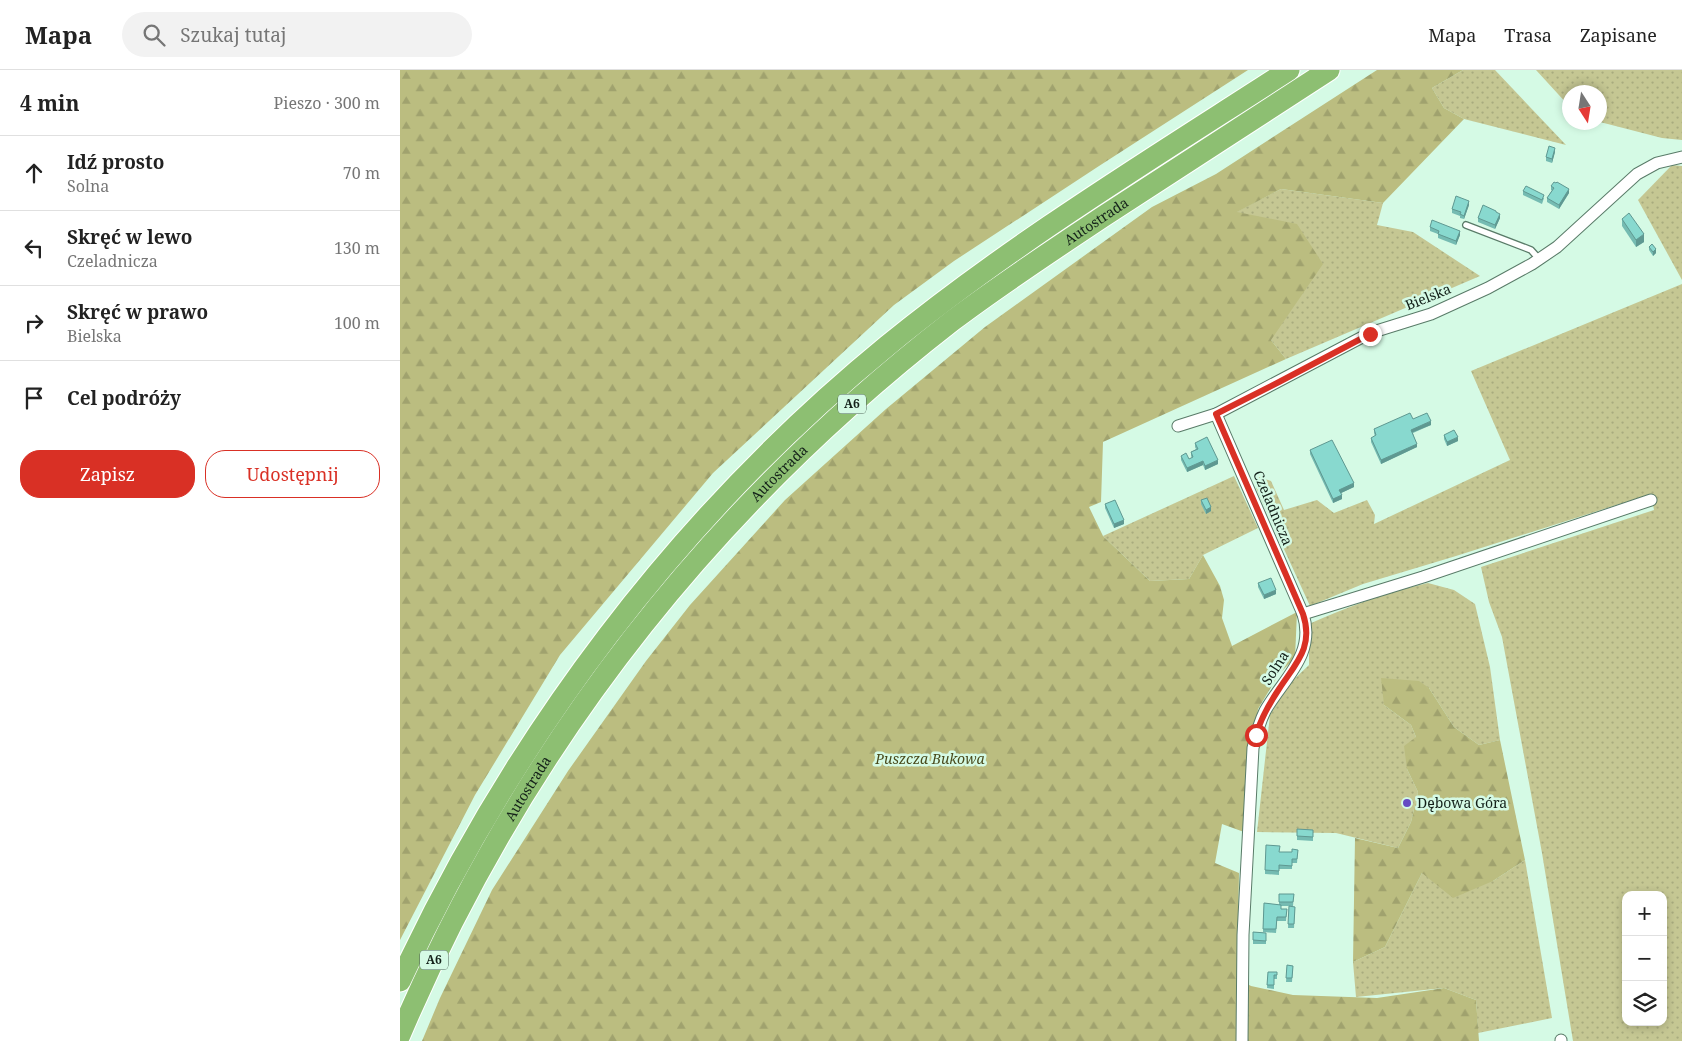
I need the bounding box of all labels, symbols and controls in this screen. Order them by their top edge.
search box [122,12,472,57]
text: Mapa [25,18,92,51]
icon: search [140,21,168,49]
text: Szukaj tutaj [180,22,287,48]
text: Mapa [1428,23,1476,47]
text: Trasa [1504,23,1552,47]
text: Zapisane [1580,23,1657,47]
north arrow [1562,85,1607,130]
text: 4 min [20,89,79,117]
text: Pieszo · 300 m [274,92,380,114]
text: Idź prosto [67,149,164,175]
icon: ahead [20,159,48,187]
text: 70 m [343,162,380,184]
text: Solna [67,175,109,197]
street label: Autostrada [1060,193,1132,249]
text: Skręć w lewo [67,224,193,250]
icon: left [20,234,48,262]
text: 130 m [334,237,380,259]
text: Czeladnicza [67,250,158,272]
street label: Bielska [1402,279,1454,314]
text: Skręć w prawo [67,299,208,325]
icon: right [20,309,48,337]
text: 100 m [334,312,380,334]
route end [1359,323,1382,346]
text: Bielska [67,325,122,347]
icon: arrive [20,384,48,412]
text: Cel podróży [67,385,181,411]
road number: A6 [838,394,866,414]
street label: Autostrada [746,440,811,506]
button: Zapisz [20,450,195,498]
button: Udostępnij [205,450,380,498]
street label: Czeladnicza [1249,468,1298,548]
street label: Solna [1257,647,1293,688]
route start [1245,724,1268,747]
park label: Puszcza Bukowa [874,749,986,768]
street label: Autostrada [500,752,555,824]
place label: Dębowa Góra [1417,793,1507,812]
marker: Dębowa Góra [1401,797,1413,809]
map controls [1622,891,1667,1026]
button: + [1622,891,1667,936]
button: − [1622,936,1667,981]
road number: A6 [420,950,448,970]
button: layers [1622,981,1667,1026]

